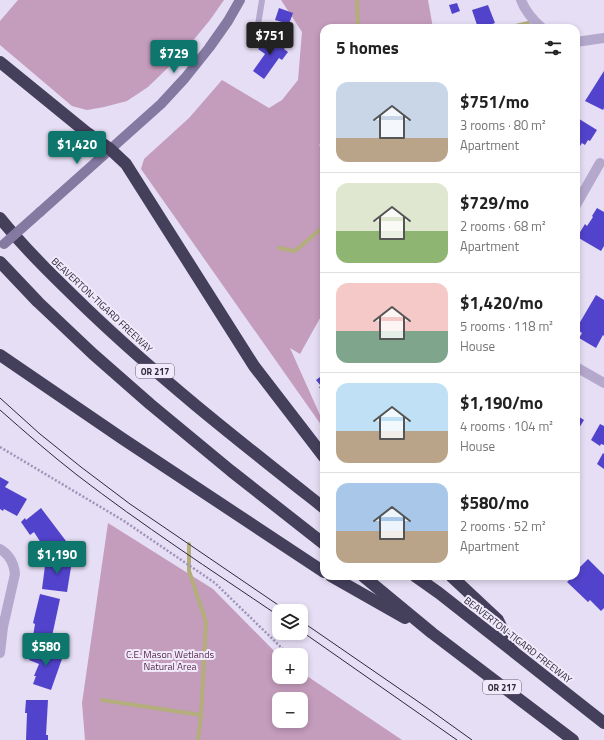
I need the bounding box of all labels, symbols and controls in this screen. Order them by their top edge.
pin: $751 [246,22,294,56]
text: $751 [255,25,285,45]
text: 5 homes [336,35,399,61]
icon: filters [542,37,564,59]
pin: $729 [150,40,198,74]
text: $729 [159,43,189,63]
text: $751/mo [460,89,529,115]
icon: home [368,98,416,146]
text: 3 rooms · 80 m² [460,115,546,135]
pin: $1,420 [44,131,110,165]
text: $1,420 [57,134,97,154]
text: Apartment [460,135,519,155]
text: $729/mo [460,190,529,216]
icon: home [368,199,416,247]
text: 2 rooms · 68 m² [460,216,546,236]
text: Apartment [460,236,519,256]
street label: BEAVERTON-TIGARD FREEWAY [48,254,156,356]
text: $1,420/mo [460,290,543,316]
icon: home [368,299,416,347]
text: 5 rooms · 118 m² [460,316,553,336]
text: House [460,336,495,356]
road number: OR 217 [136,364,174,378]
text: $1,190/mo [460,390,543,416]
icon: home [368,399,416,447]
text: 4 rooms · 104 m² [460,416,553,436]
text: House [460,436,495,456]
text: $580/mo [460,490,529,516]
icon: home [368,499,416,547]
text: 2 rooms · 52 m² [460,516,546,536]
text: Apartment [460,536,519,556]
pin: $1,190 [24,541,90,575]
text: $1,190 [37,544,77,564]
street label: BEAVERTON-TIGARD FREEWAY [461,593,576,687]
map controls [272,604,308,728]
button: layers [272,604,308,640]
pin: $580 [22,633,70,667]
text: $580 [31,636,61,656]
park label: C.E. Mason Wetlands Natural Area [126,647,214,674]
button: + [272,648,308,684]
road number: OR 217 [483,680,521,694]
button: − [272,692,308,728]

